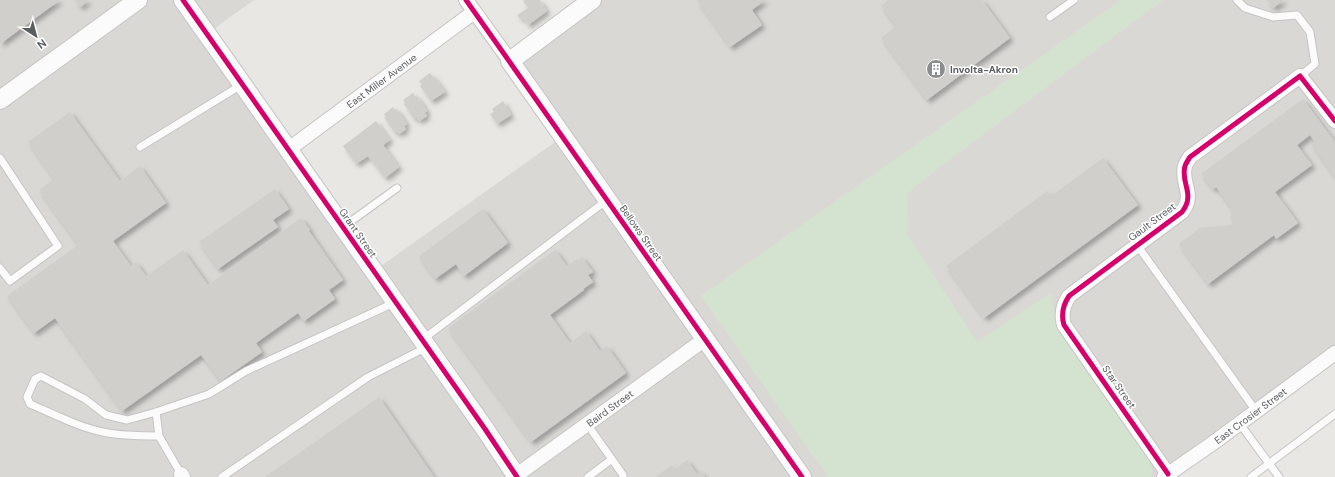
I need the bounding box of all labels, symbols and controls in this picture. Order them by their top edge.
north arrow [16,16,56,56]
text: N [35,36,49,52]
street label: East Miller Avenue [344,50,419,111]
building icon: Involta-Akron [925,58,947,80]
place label: Involta-Akron [950,63,1018,76]
street label: Gault Street [1126,200,1178,244]
street label: Bellows Street [617,202,665,264]
street label: Grant Street [336,206,380,260]
street label: Star Street [1099,363,1139,411]
street label: East Crosier Street [1211,384,1289,447]
street label: Baird Street [584,387,636,429]

